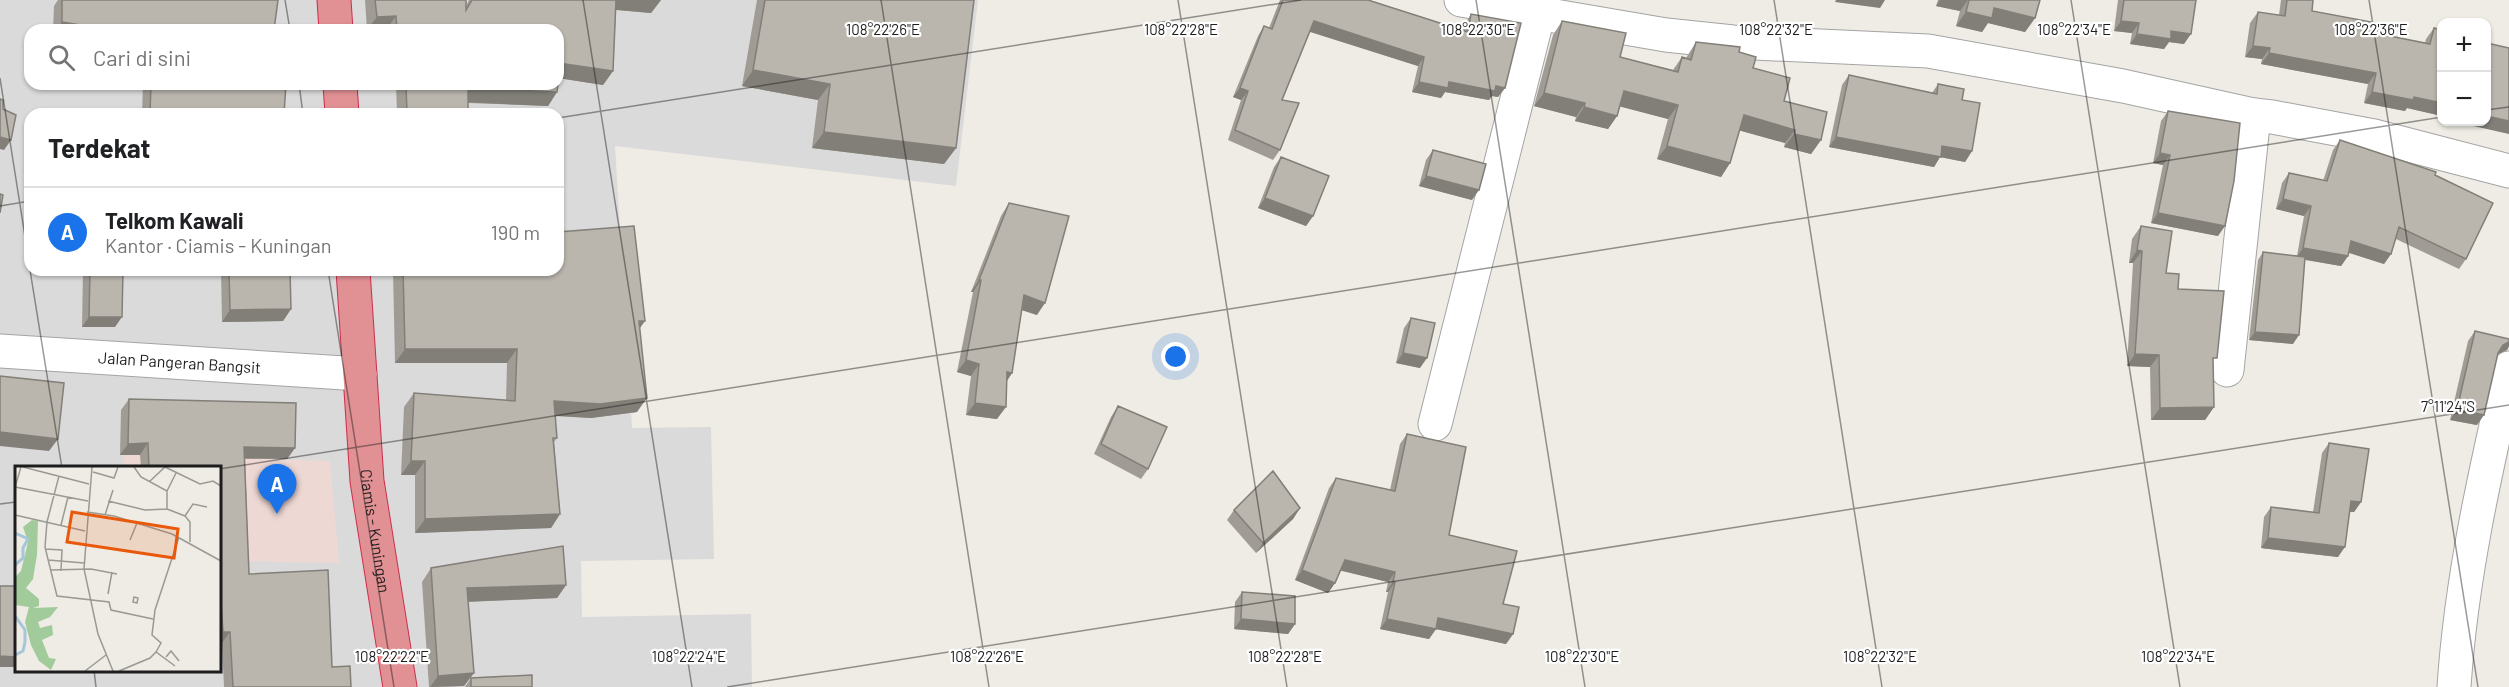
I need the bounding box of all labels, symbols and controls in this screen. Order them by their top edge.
map controls [2437,18,2491,126]
button: + [2437,18,2491,72]
text: 108°22'26"E [846,20,920,38]
text: 108°22'28"E [1144,20,1218,38]
text: 108°22'30"E [1441,20,1515,38]
text: 108°22'32"E [1739,20,1813,38]
text: 108°22'34"E [2037,20,2111,38]
text: 108°22'36"E [2334,20,2408,38]
search box [24,24,564,90]
icon: search [45,41,78,74]
text: Cari di sini [93,44,191,70]
button: − [2437,72,2491,126]
text: Terdekat [48,132,150,163]
text: Telkom Kawali [105,207,244,233]
text: A [61,220,74,244]
text: 190 m [491,220,540,244]
text: Kantor · Ciamis - Kuningan [105,233,331,257]
your location [1161,342,1190,371]
street label: Jalan Pangeran Bangsit [98,347,262,377]
text: 7°11'24"S [2421,397,2475,415]
pin: A [258,464,296,514]
inset map [15,466,220,672]
street label: Ciamis - Kuningan [357,468,395,594]
text: 108°22'22"E [355,647,429,665]
text: 108°22'24"E [652,647,726,665]
text: 108°22'26"E [950,647,1024,665]
text: 108°22'28"E [1248,647,1322,665]
text: 108°22'30"E [1545,647,1619,665]
text: 108°22'32"E [1843,647,1917,665]
text: 108°22'34"E [2141,647,2215,665]

